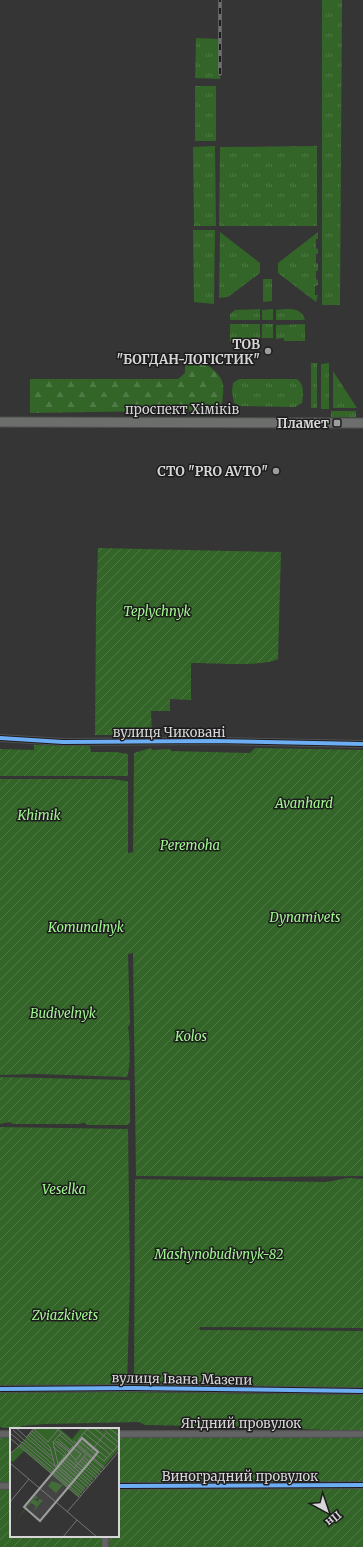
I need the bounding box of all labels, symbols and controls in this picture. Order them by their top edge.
place label: ТОВ "БОГДАН-ЛОГІСТИК" [116,336,260,368]
marker: ТОВ "БОГДАН-ЛОГІСТИК" [263,346,273,356]
street label: проспект Хіміків [125,401,239,418]
place label: Пламет [277,415,329,432]
marker: Пламет [332,418,342,428]
place label: СТО "PRO AVTO" [157,463,268,480]
marker: СТО "PRO AVTO" [271,466,281,476]
park label: Teplychnyk [123,603,191,620]
street label: вулиця Чиковані [113,724,225,741]
park label: Avanhard [274,795,333,812]
park label: Khimik [16,807,61,824]
park label: Peremoha [160,837,220,854]
park label: Dynamivets [269,909,341,926]
park label: Komunalnyk [47,919,124,936]
park label: Budivelnyk [30,1005,96,1022]
park label: Kolos [174,1028,208,1045]
park label: Veselka [42,1181,86,1198]
park label: Mashynobudivnyk-82 [154,1246,283,1263]
park label: Zviazkivets [31,1307,99,1324]
street label: вулиця Івана Мазепи [112,1369,252,1389]
street label: Ягідний провулок [181,1415,302,1432]
inset map [10,1428,119,1537]
street label: Виноградний провулок [162,1468,319,1485]
north arrow [307,1491,347,1531]
text: Пн [322,1508,344,1529]

